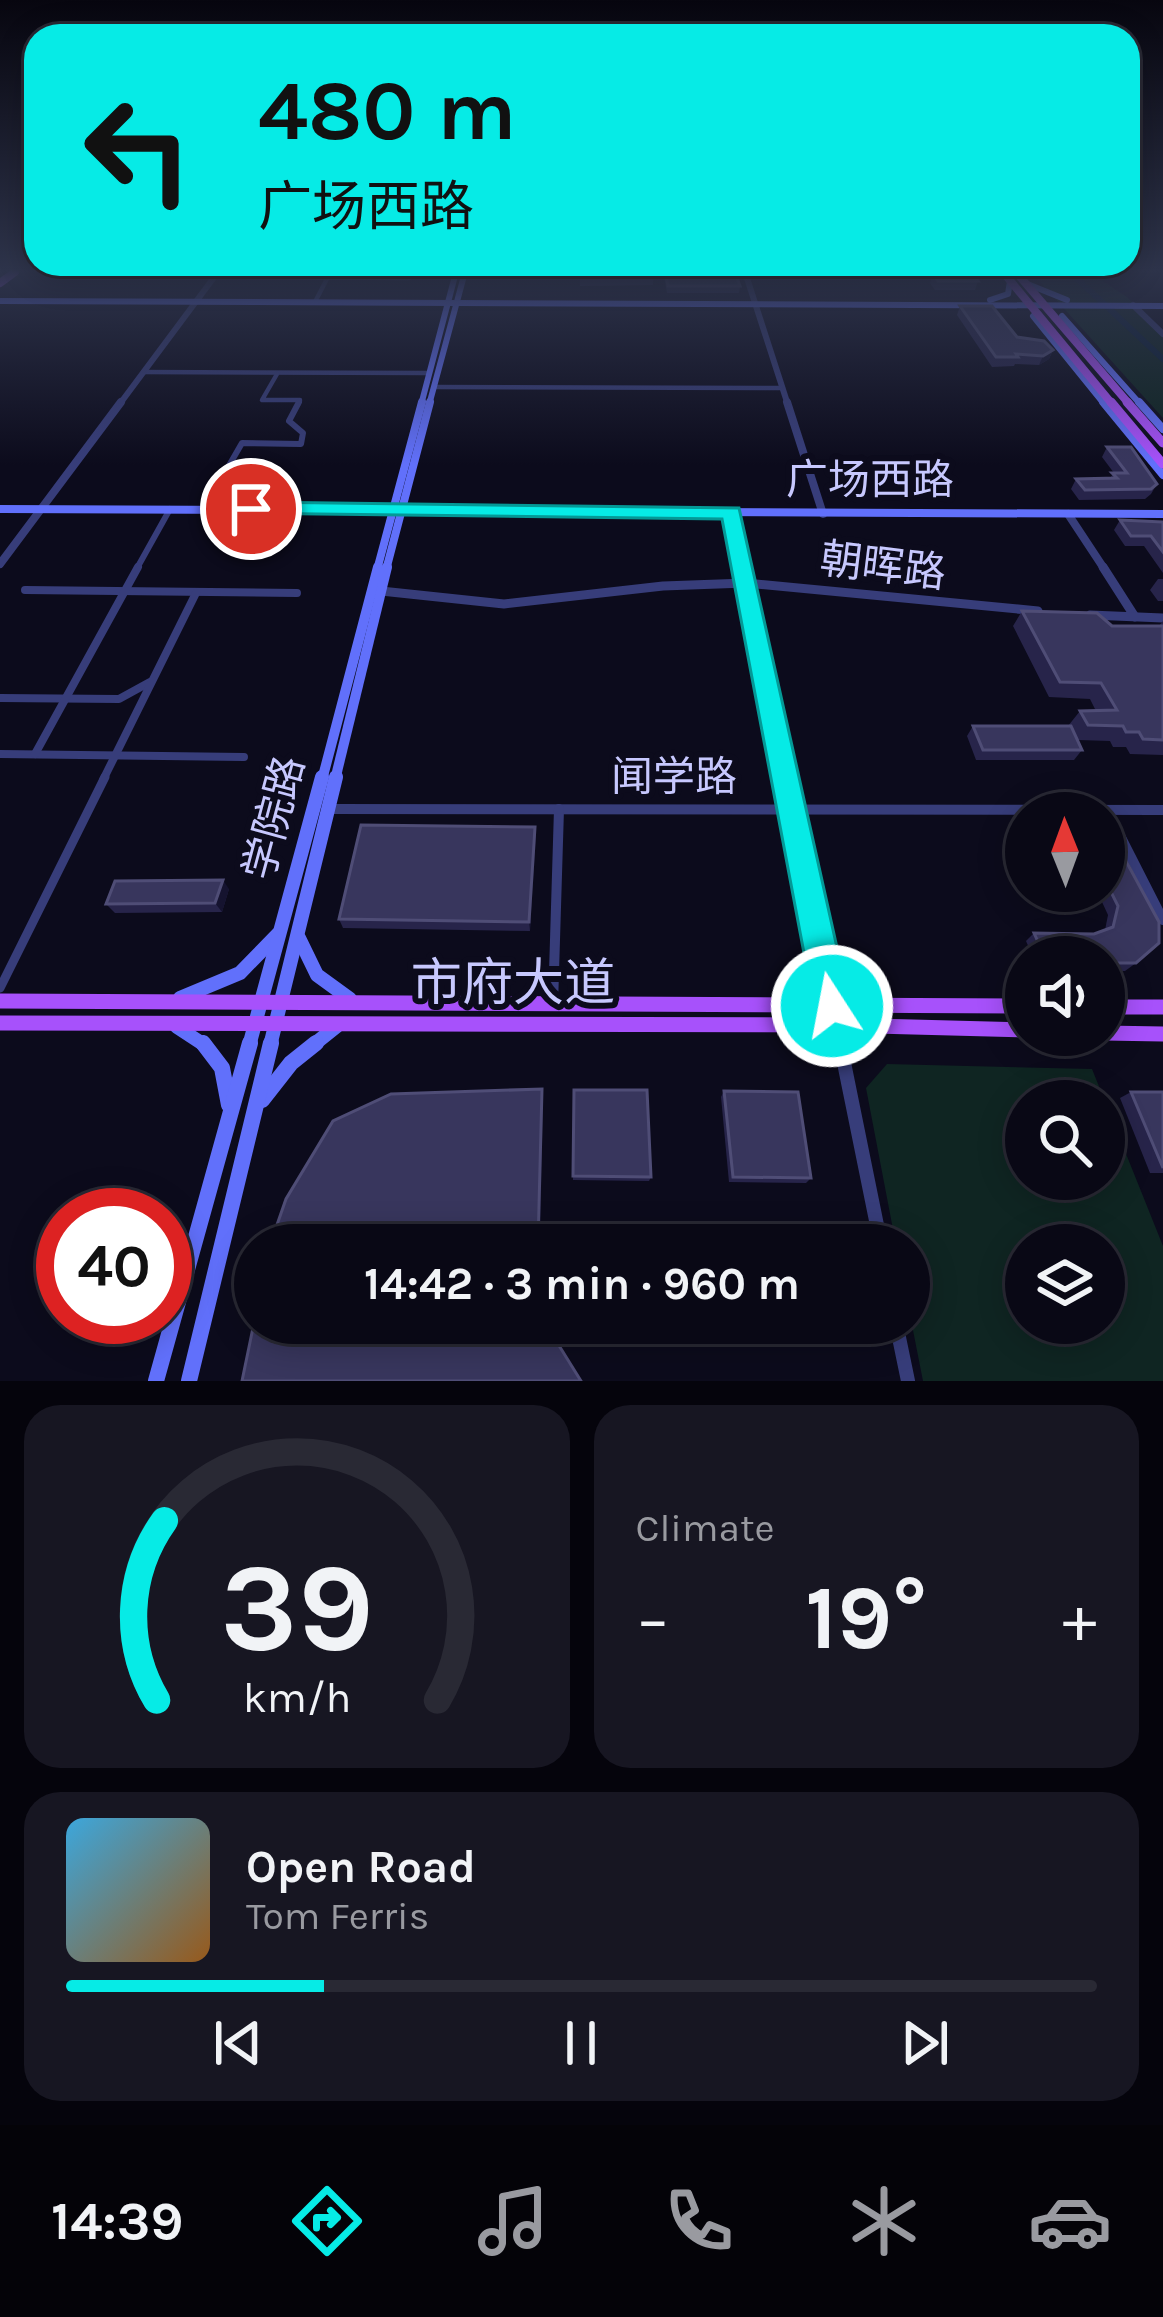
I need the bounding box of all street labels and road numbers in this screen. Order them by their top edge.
street label: 广场西路 [786,455,954,505]
street label: 朝晖路 [817,534,949,598]
street label: 学院路 [234,751,314,885]
street label: 闻学路 [611,752,737,802]
street label: 市府大道 [411,953,615,1013]

